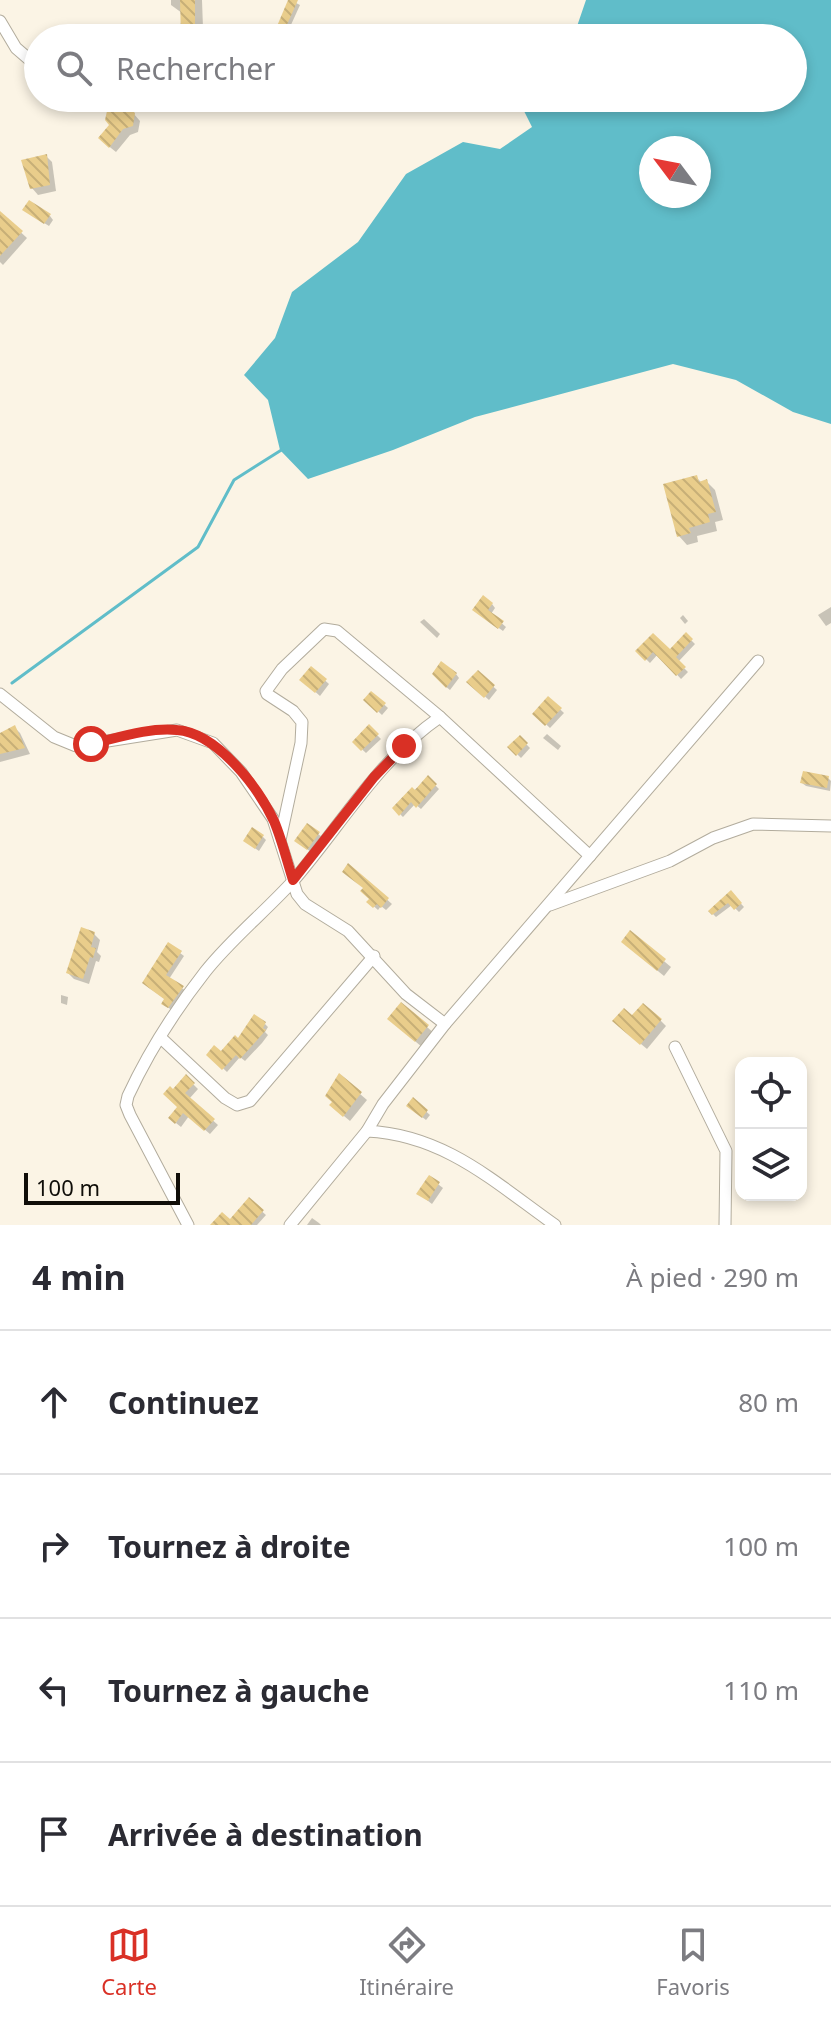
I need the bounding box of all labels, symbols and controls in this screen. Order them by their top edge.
search box [24,24,807,112]
icon: search [52,46,96,90]
text: Rechercher [116,48,275,89]
north arrow [639,136,711,208]
route start [73,726,109,762]
route end [386,728,422,764]
map controls [735,1057,807,1201]
button: locate [735,1057,807,1129]
button: layers [735,1129,807,1201]
scale bar [24,1169,180,1205]
text: 100 m [36,1172,100,1202]
text: 4 min [32,1254,126,1300]
text: À pied · 290 m [626,1259,799,1295]
icon: ahead [32,1380,76,1424]
text: Continuez [108,1382,259,1423]
text: 80 m [738,1384,799,1420]
icon: right [32,1524,76,1568]
text: Tournez à droite [108,1526,351,1567]
text: 100 m [723,1528,799,1564]
icon: left [32,1668,76,1712]
text: Tournez à gauche [108,1670,370,1711]
text: 110 m [723,1672,799,1708]
icon: arrive [32,1812,76,1856]
text: Arrivée à destination [108,1814,423,1855]
tab: Carte [101,1923,157,2001]
tab: Itinéraire [359,1923,454,2001]
tab: Favoris [656,1923,730,2001]

